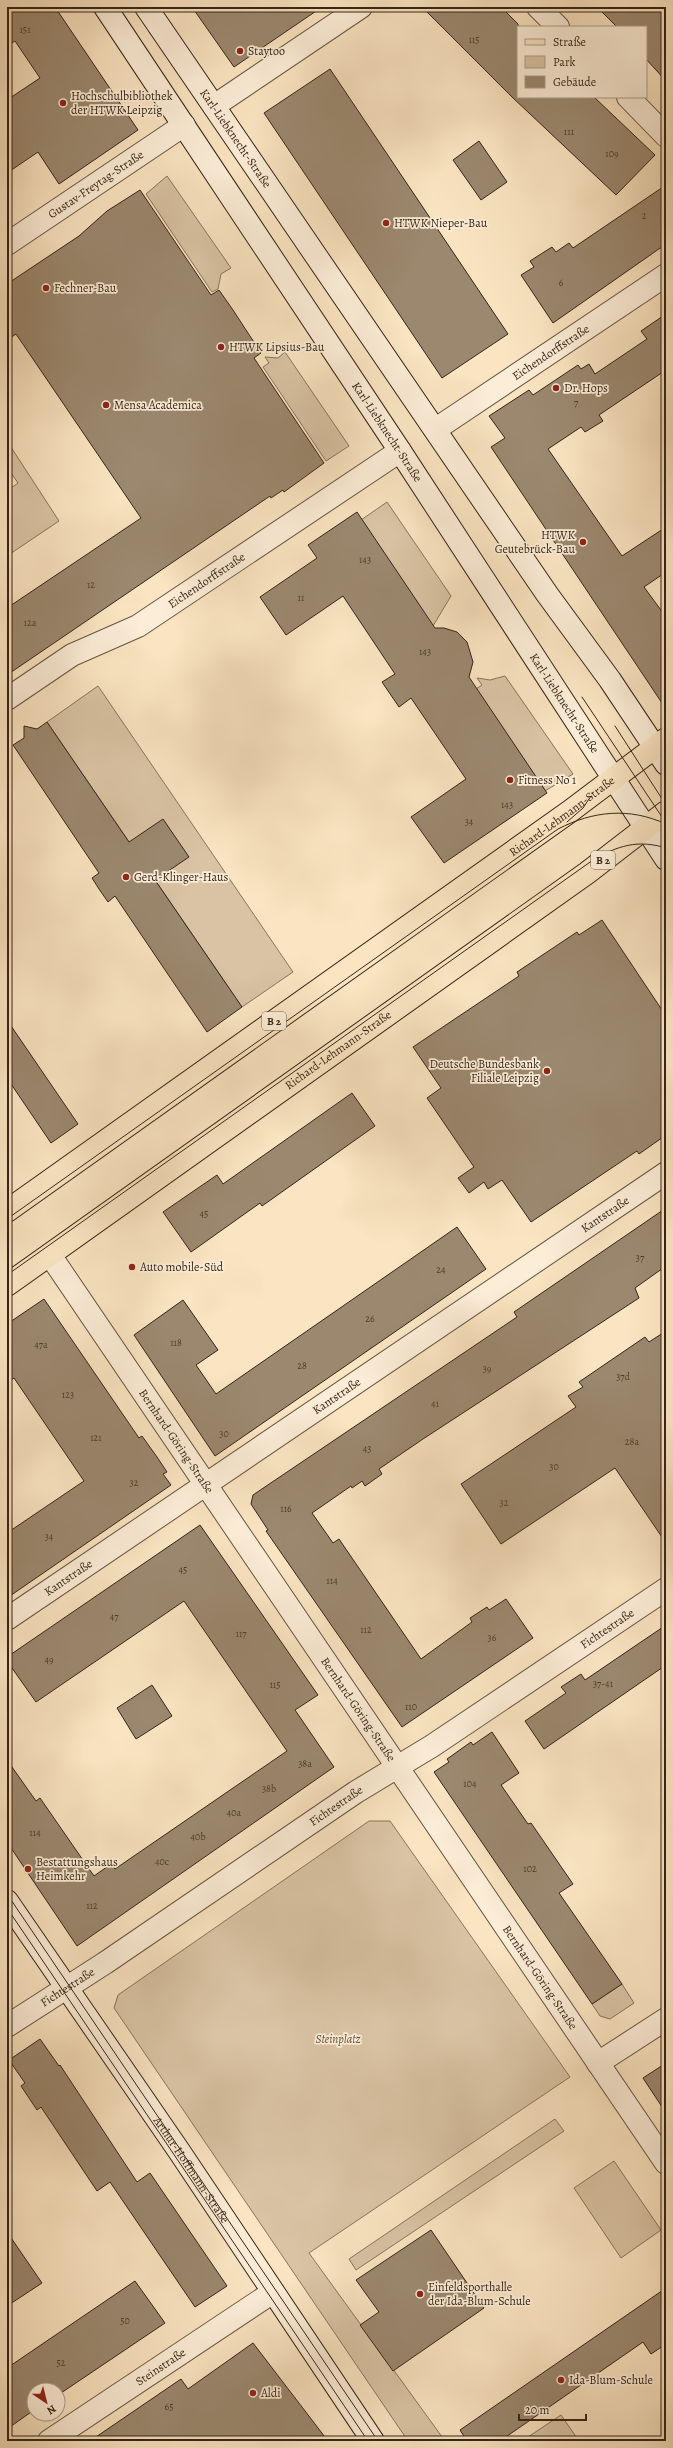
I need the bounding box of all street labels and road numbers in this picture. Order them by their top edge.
street label: Karl-Liebknecht-Straße [196,86,275,191]
street label: Gustav-Freytag-Straße [45,146,147,222]
street label: Eichendorffstraße [509,321,592,384]
street label: Karl-Liebknecht-Straße [348,379,426,485]
street label: Eichendorffstraße [165,549,248,612]
street label: Karl-Liebknecht-Straße [526,650,603,756]
street label: Richard-Lehmann-Straße [506,772,618,860]
road number: B 2 [591,851,615,869]
street label: Richard-Lehmann-Straße [282,1007,394,1093]
road number: B 2 [262,1012,286,1030]
street label: Kantstraße [578,1192,632,1236]
street label: Kantstraße [309,1374,364,1418]
street label: Bernhard-Göring-Straße [135,1386,217,1497]
street label: Kantstraße [41,1556,96,1600]
street label: Fichtestraße [577,1605,637,1652]
street label: Bernhard-Göring-Straße [317,1654,399,1765]
street label: Fichtestraße [306,1782,366,1830]
street label: Bernhard-Göring-Straße [499,1922,581,2033]
street label: Fichtestraße [37,1964,98,2010]
street label: Arthur-Hoffmann-Straße [149,2113,233,2226]
street label: Steinstraße [132,2344,189,2389]

